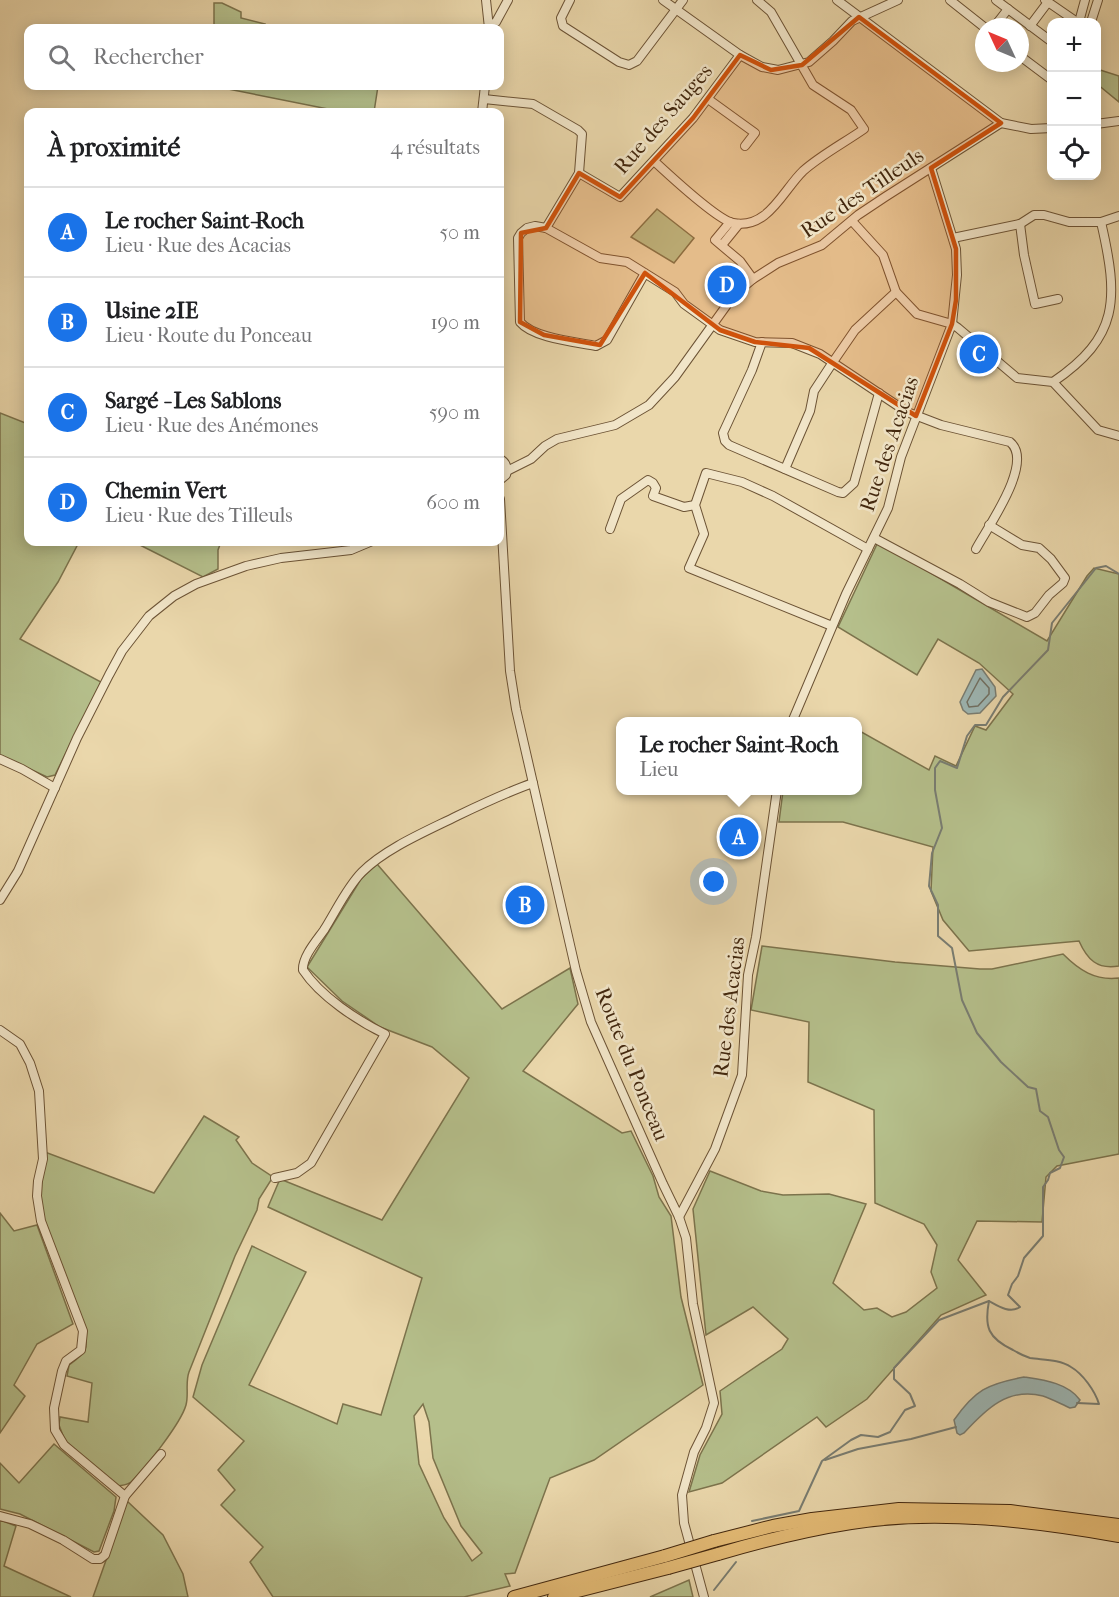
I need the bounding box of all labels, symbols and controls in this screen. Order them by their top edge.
north arrow [975,18,1029,72]
map controls [1047,18,1101,180]
button: + [1047,18,1101,72]
search box [24,24,504,90]
icon: search [45,41,78,74]
text: Rechercher [93,44,204,70]
street label: Rue des Sauges [609,59,717,179]
button: − [1047,72,1101,126]
button: locate [1047,126,1101,180]
text: À proximité [48,132,180,163]
text: 4 résultats [391,136,480,159]
street label: Rue des Tilleuls [796,143,928,243]
text: Le rocher Saint-Roch [105,208,304,234]
text: A [61,221,74,244]
text: 50 m [439,221,480,244]
text: Lieu · Rue des Acacias [105,234,291,257]
pin: D [708,262,746,308]
text: Usine 2IE [105,298,198,324]
text: B [61,311,74,334]
text: 190 m [430,311,480,334]
text: Lieu · Route du Ponceau [105,324,312,347]
pin: C [960,332,998,376]
street label: Rue des Acacias [855,373,923,515]
text: Sargé - Les Sablons [105,388,281,414]
text: C [61,401,74,424]
text: 590 m [429,401,480,424]
text: Lieu · Rue des Anémones [105,414,318,437]
text: Chemin Vert [105,478,227,504]
text: D [60,491,75,514]
text: 600 m [426,491,480,514]
text: Lieu · Rue des Tilleuls [105,504,293,527]
popup [616,717,862,795]
text: Le rocher Saint-Roch [639,732,839,758]
text: Lieu [639,758,678,781]
pin: A [720,814,758,860]
your location [699,867,728,896]
pin: B [506,882,544,928]
street label: Rue des Acacias [708,935,750,1079]
street label: Route du Ponceau [590,984,674,1144]

